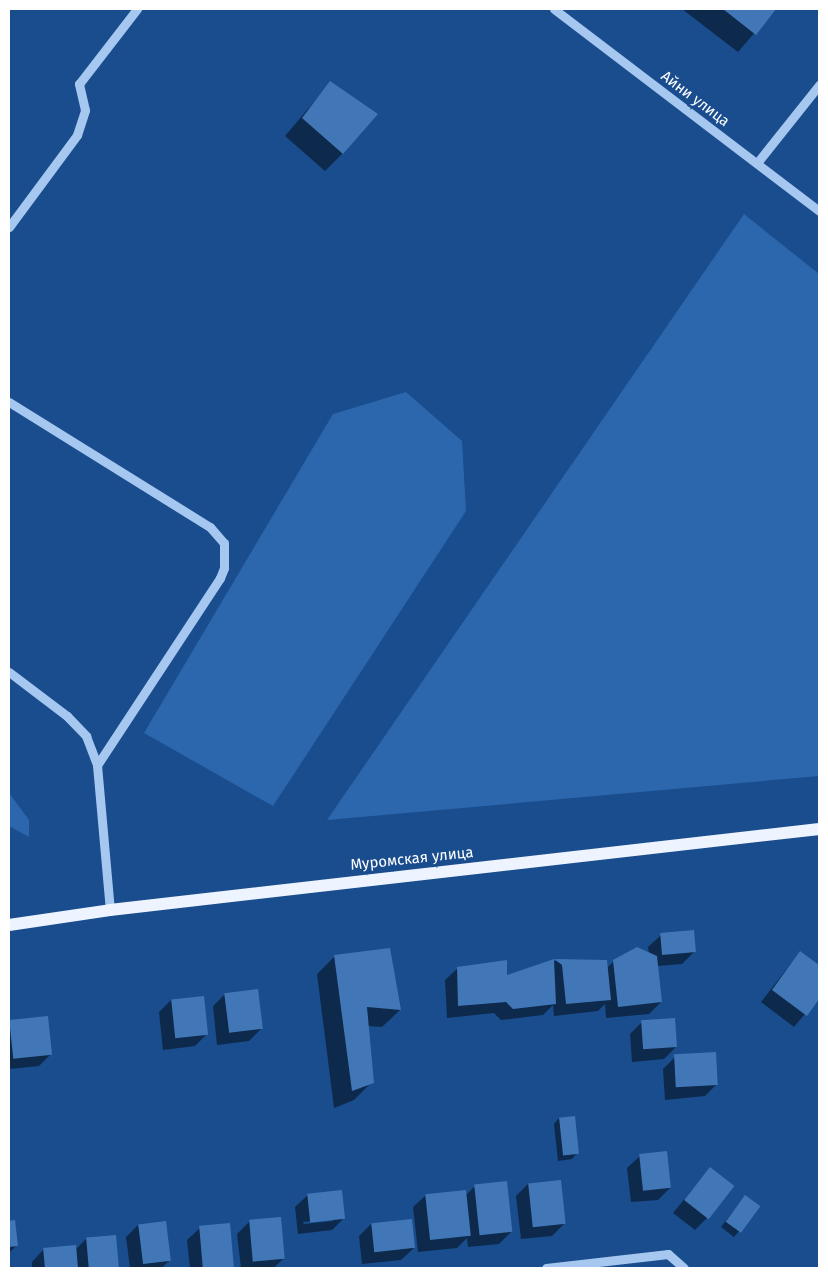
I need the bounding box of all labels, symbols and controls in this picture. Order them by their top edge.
street label: Айни улица [657,67,733,131]
street label: Муромская улица [350,844,474,874]

